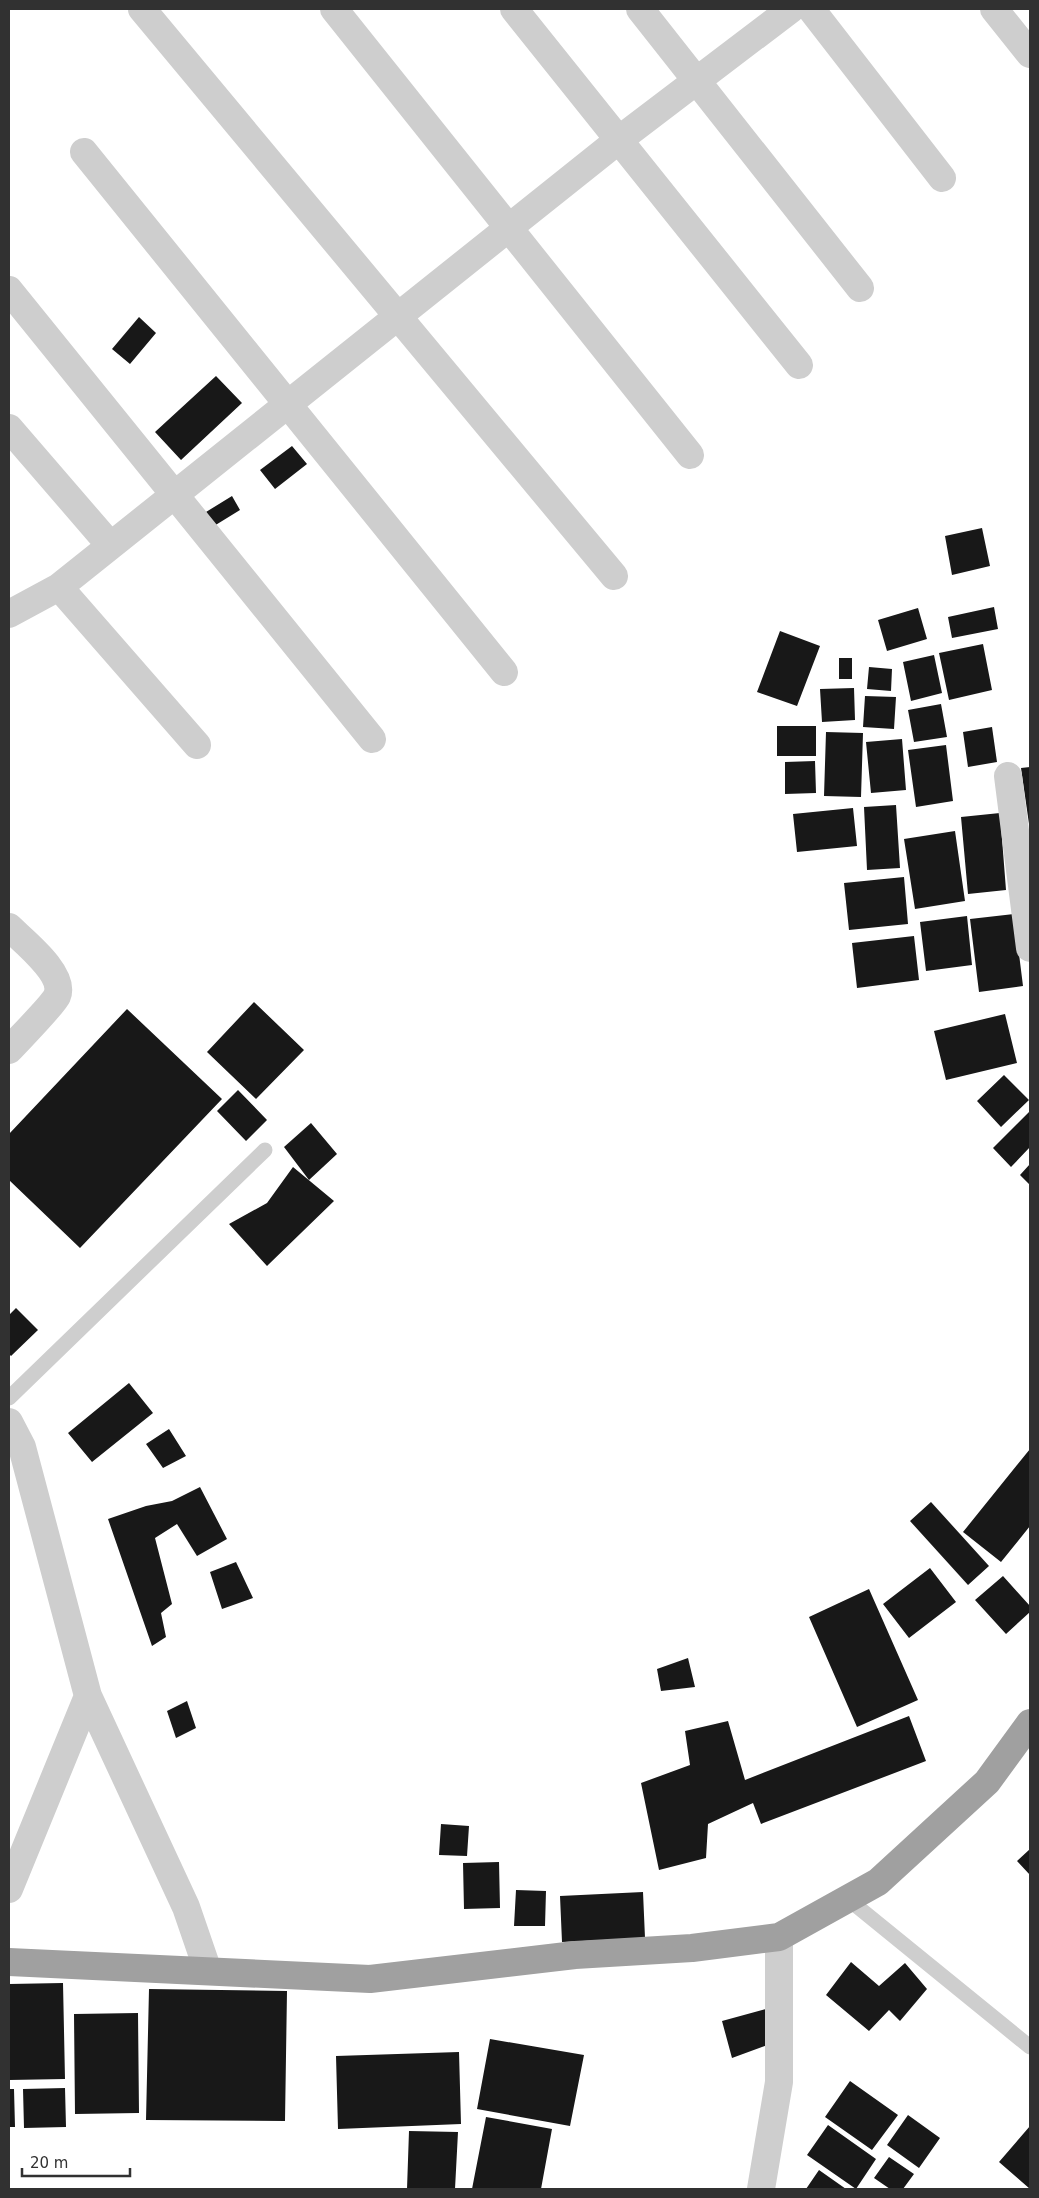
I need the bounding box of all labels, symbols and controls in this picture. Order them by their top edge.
scale bar [22,2146,130,2178]
text: 20 m [30,2154,68,2172]

